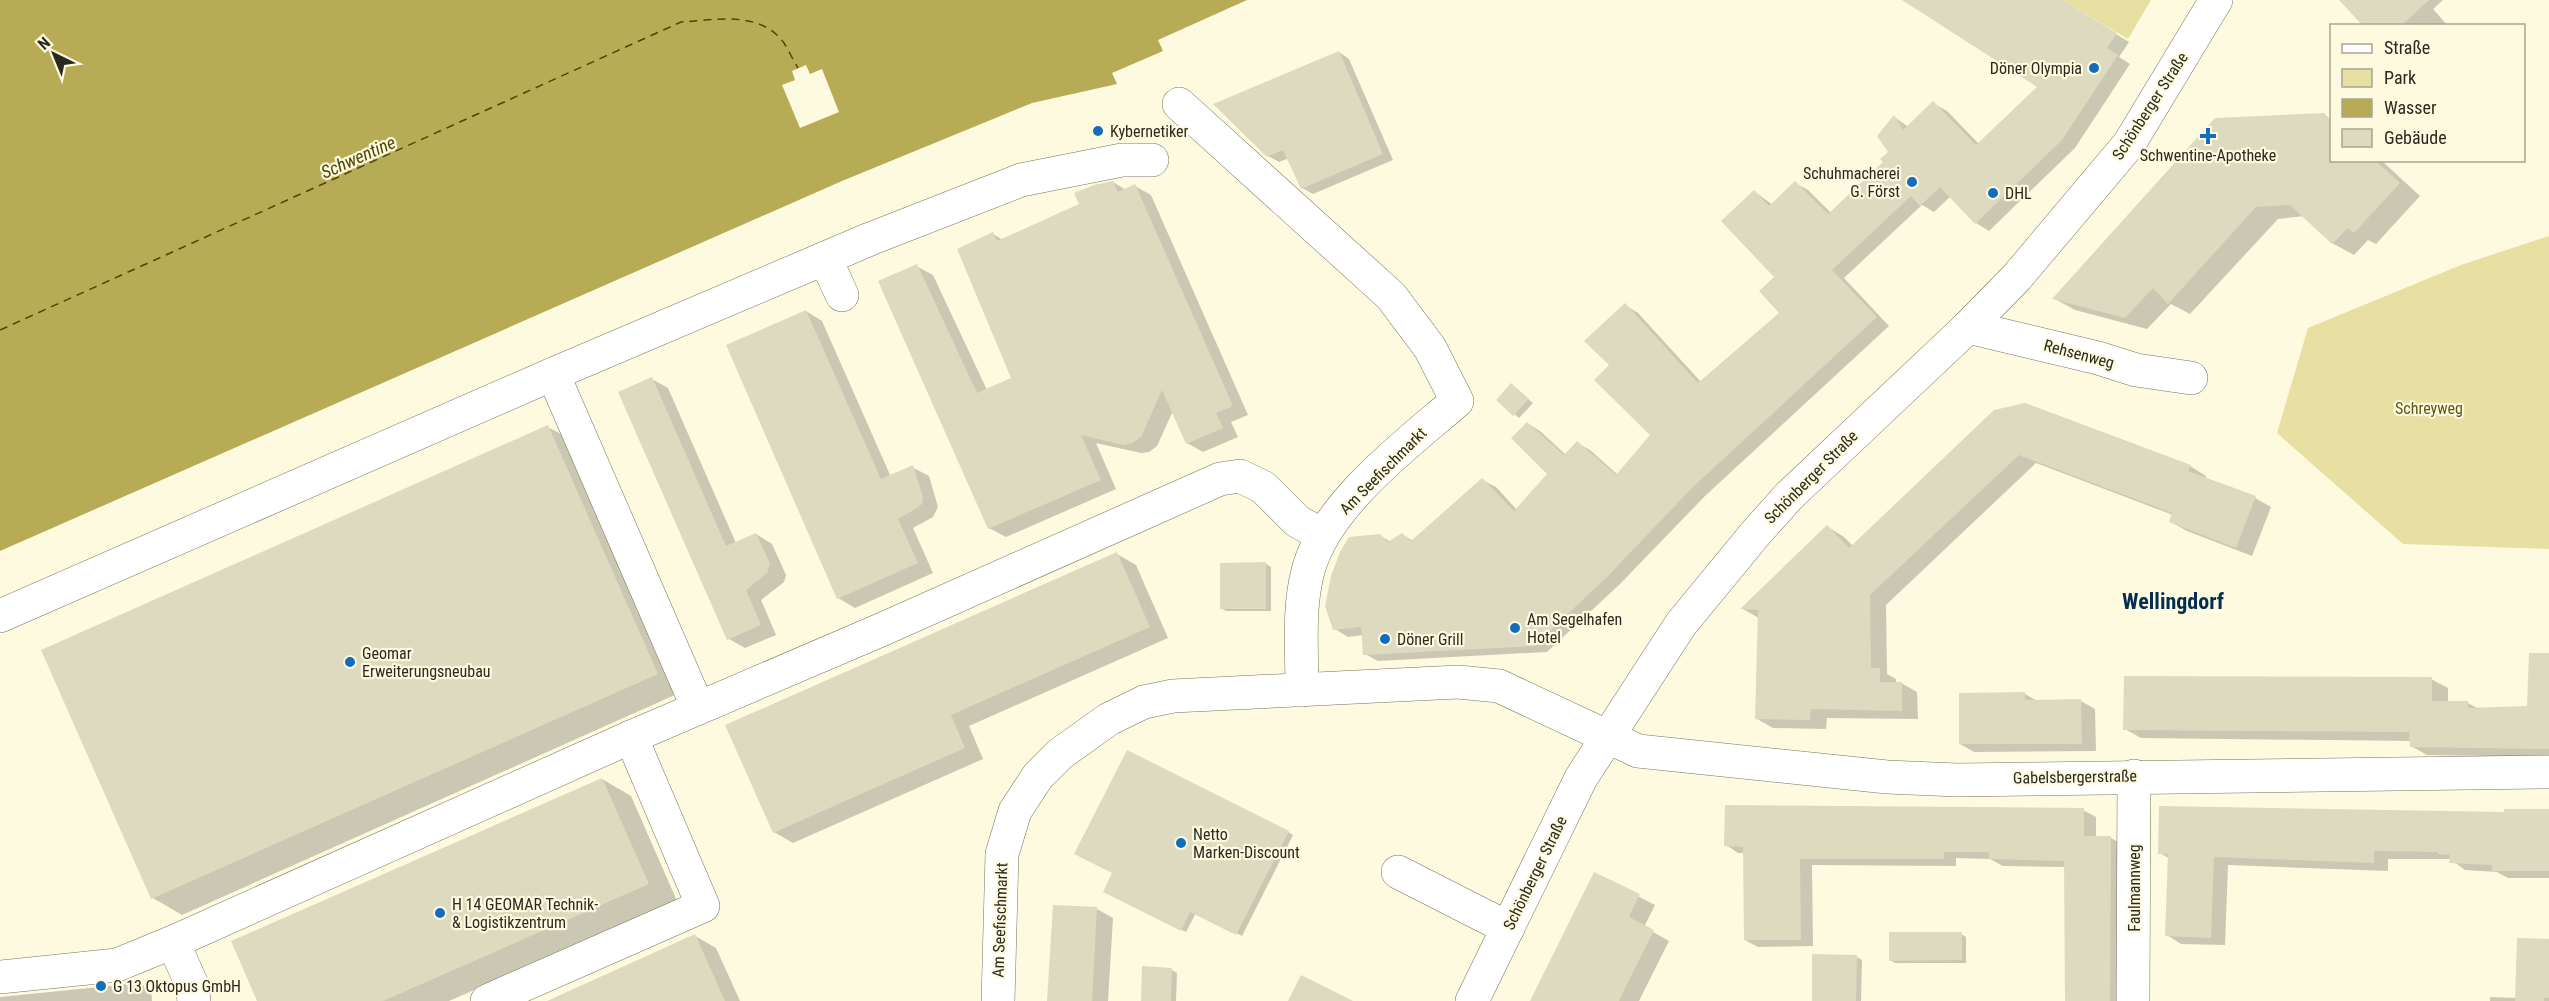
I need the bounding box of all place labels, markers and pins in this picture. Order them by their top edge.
place label: Döner Olympia [1990,59,2082,78]
marker: Döner Olympia [2087,61,2101,75]
place label: Kybernetiker [1110,122,1189,141]
marker: Kybernetiker [1091,124,1105,138]
marker: Schwentine-Apotheke [2201,129,2215,143]
place label: Schwentine-Apotheke [2140,146,2276,165]
place label: Schuhmacherei G. Först [1803,164,1900,201]
marker: Schuhmacherei G. Först [1905,175,1919,189]
place label: DHL [2005,184,2032,203]
marker: DHL [1986,186,2000,200]
place label: Am Segelhafen Hotel [1527,610,1622,647]
marker: Am Segelhafen Hotel [1508,621,1522,635]
place label: Döner Grill [1397,630,1463,649]
marker: Döner Grill [1378,632,1392,646]
place label: Geomar Erweiterungsneubau [362,644,491,681]
marker: Geomar Erweiterungsneubau [343,655,357,669]
place label: Netto Marken-Discount [1193,825,1300,862]
marker: Netto Marken-Discount [1174,836,1188,850]
place label: H 14 GEOMAR Technik- & Logistikzentrum [452,895,598,932]
marker: H 14 GEOMAR Technik- & Logistikzentrum [433,906,447,920]
place label: G 13 Oktopus GmbH [113,977,241,996]
marker: G 13 Oktopus GmbH [94,979,108,993]

